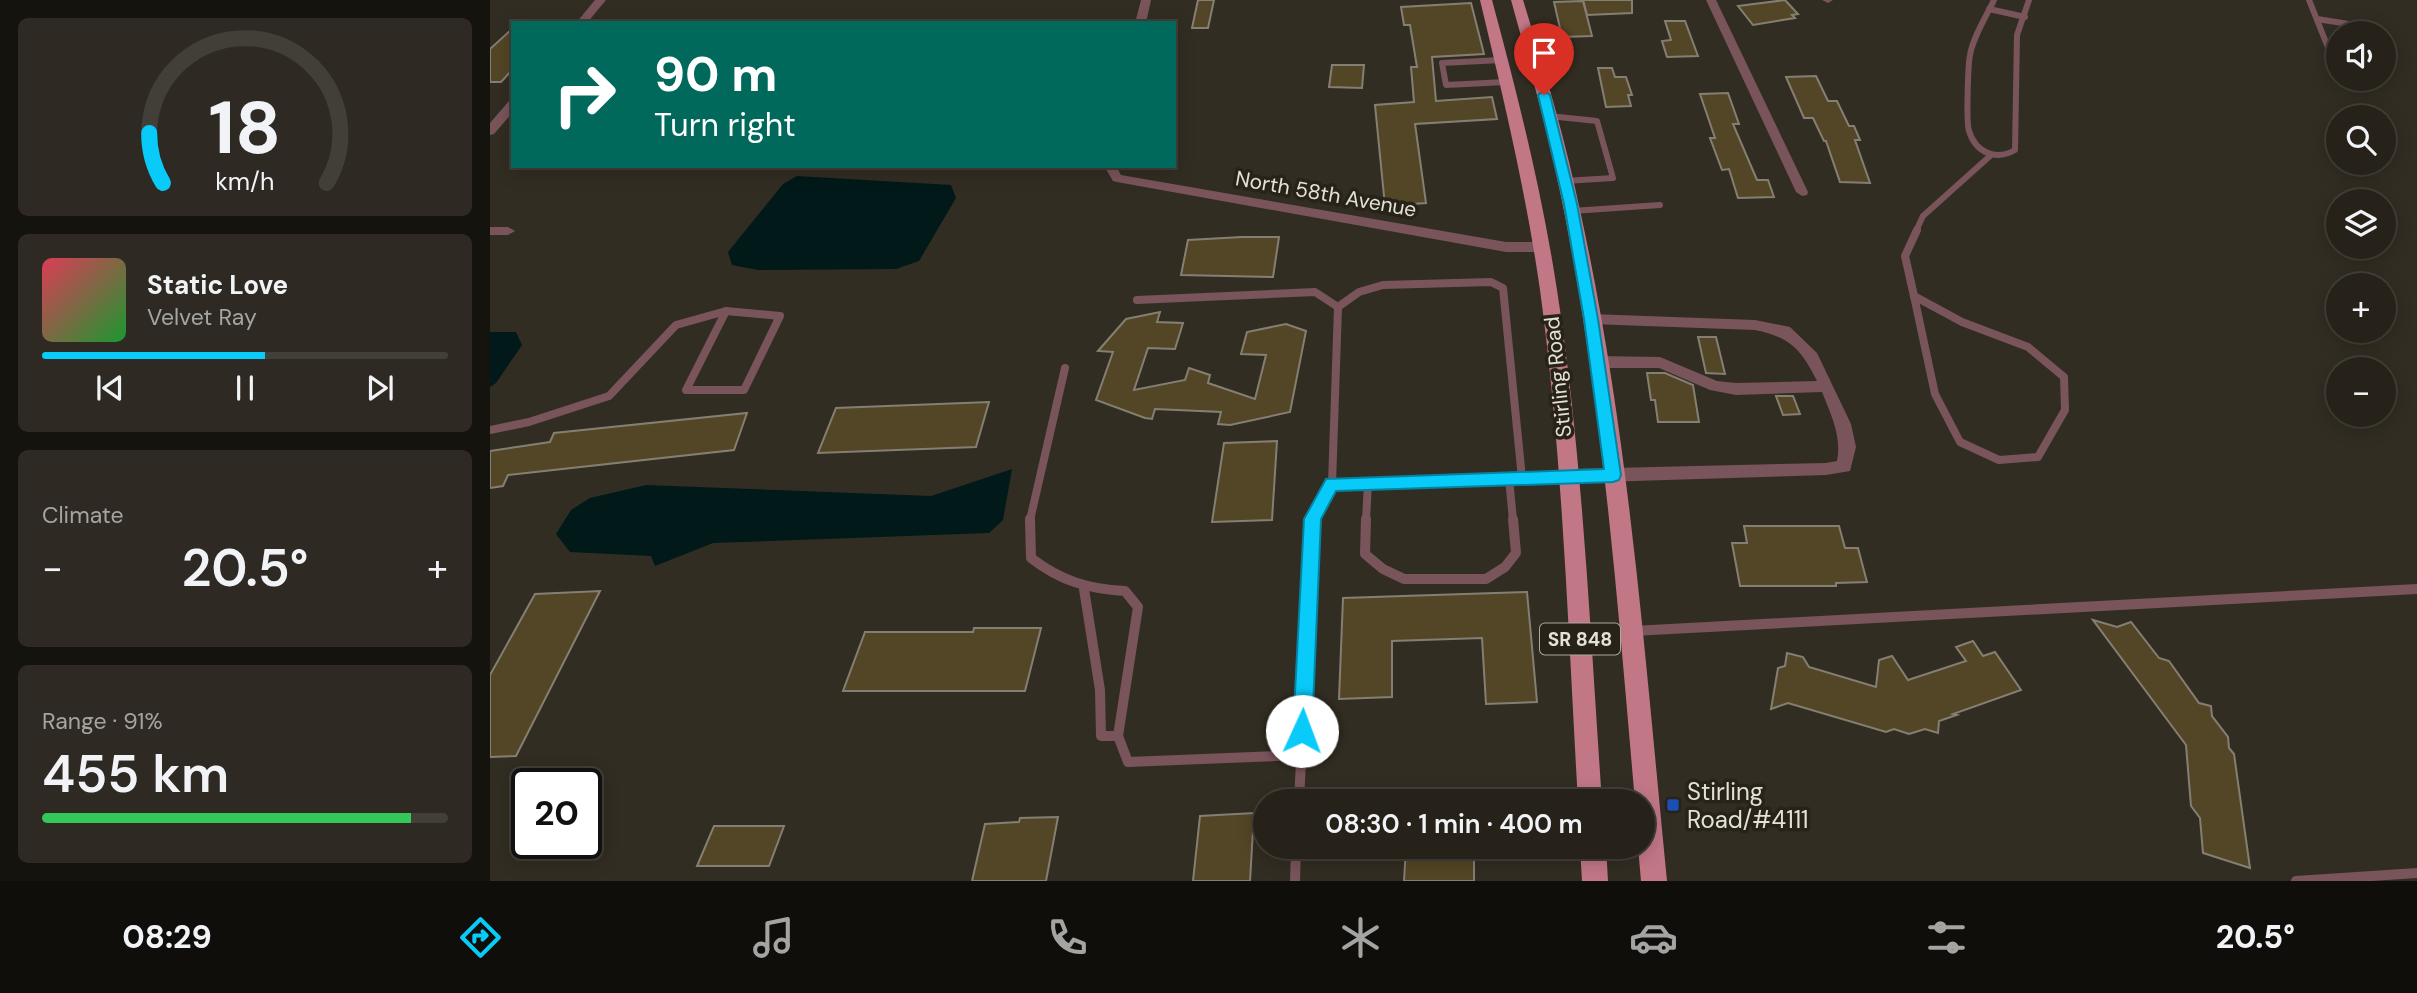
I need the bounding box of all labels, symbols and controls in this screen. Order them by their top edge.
map controls [2326,21,2396,427]
button: sound [2326,21,2396,91]
pin [1514,23,1574,95]
icon: arrive [1525,34,1563,72]
text: 90 m [654,42,777,106]
icon: right [539,49,630,140]
text: 18 [209,81,281,176]
text: Turn right [654,104,796,146]
button: search [2326,105,2396,175]
street label: North 58th Avenue [1233,164,1419,224]
text: km/h [215,165,275,198]
button: layers [2326,189,2396,259]
text: Static Love [147,268,288,302]
button: + [2326,273,2396,343]
text: Velvet Ray [147,302,257,332]
street label: Stirling Road [1538,315,1578,439]
button: − [2326,357,2396,427]
icon: previous [91,369,129,407]
icon: pause [226,369,264,407]
icon: next [361,369,399,407]
text: Climate [42,500,124,530]
text: 20.5° [182,534,308,602]
text: − [42,543,63,593]
text: + [427,543,448,593]
road number: SR 848 [1540,624,1620,654]
position arrow [1265,694,1339,768]
text: Range · 91% [42,706,163,736]
text: 455 km [42,740,229,808]
speed limit sign: 20 [511,768,602,859]
place label: Stirling Road/#4111 [1687,776,1809,835]
marker: Stirling Road/#4111 [1665,797,1681,813]
text: 08:30 · 1 min · 400 m [1325,807,1583,841]
icon: directions [456,913,505,962]
icon: music [749,913,798,962]
icon: phone [1043,913,1092,962]
icon: climate [1336,913,1385,962]
icon: car [1629,913,1678,962]
icon: filters [1922,913,1971,962]
text: 08:29 [122,916,212,958]
text: 20.5° [2216,916,2295,958]

